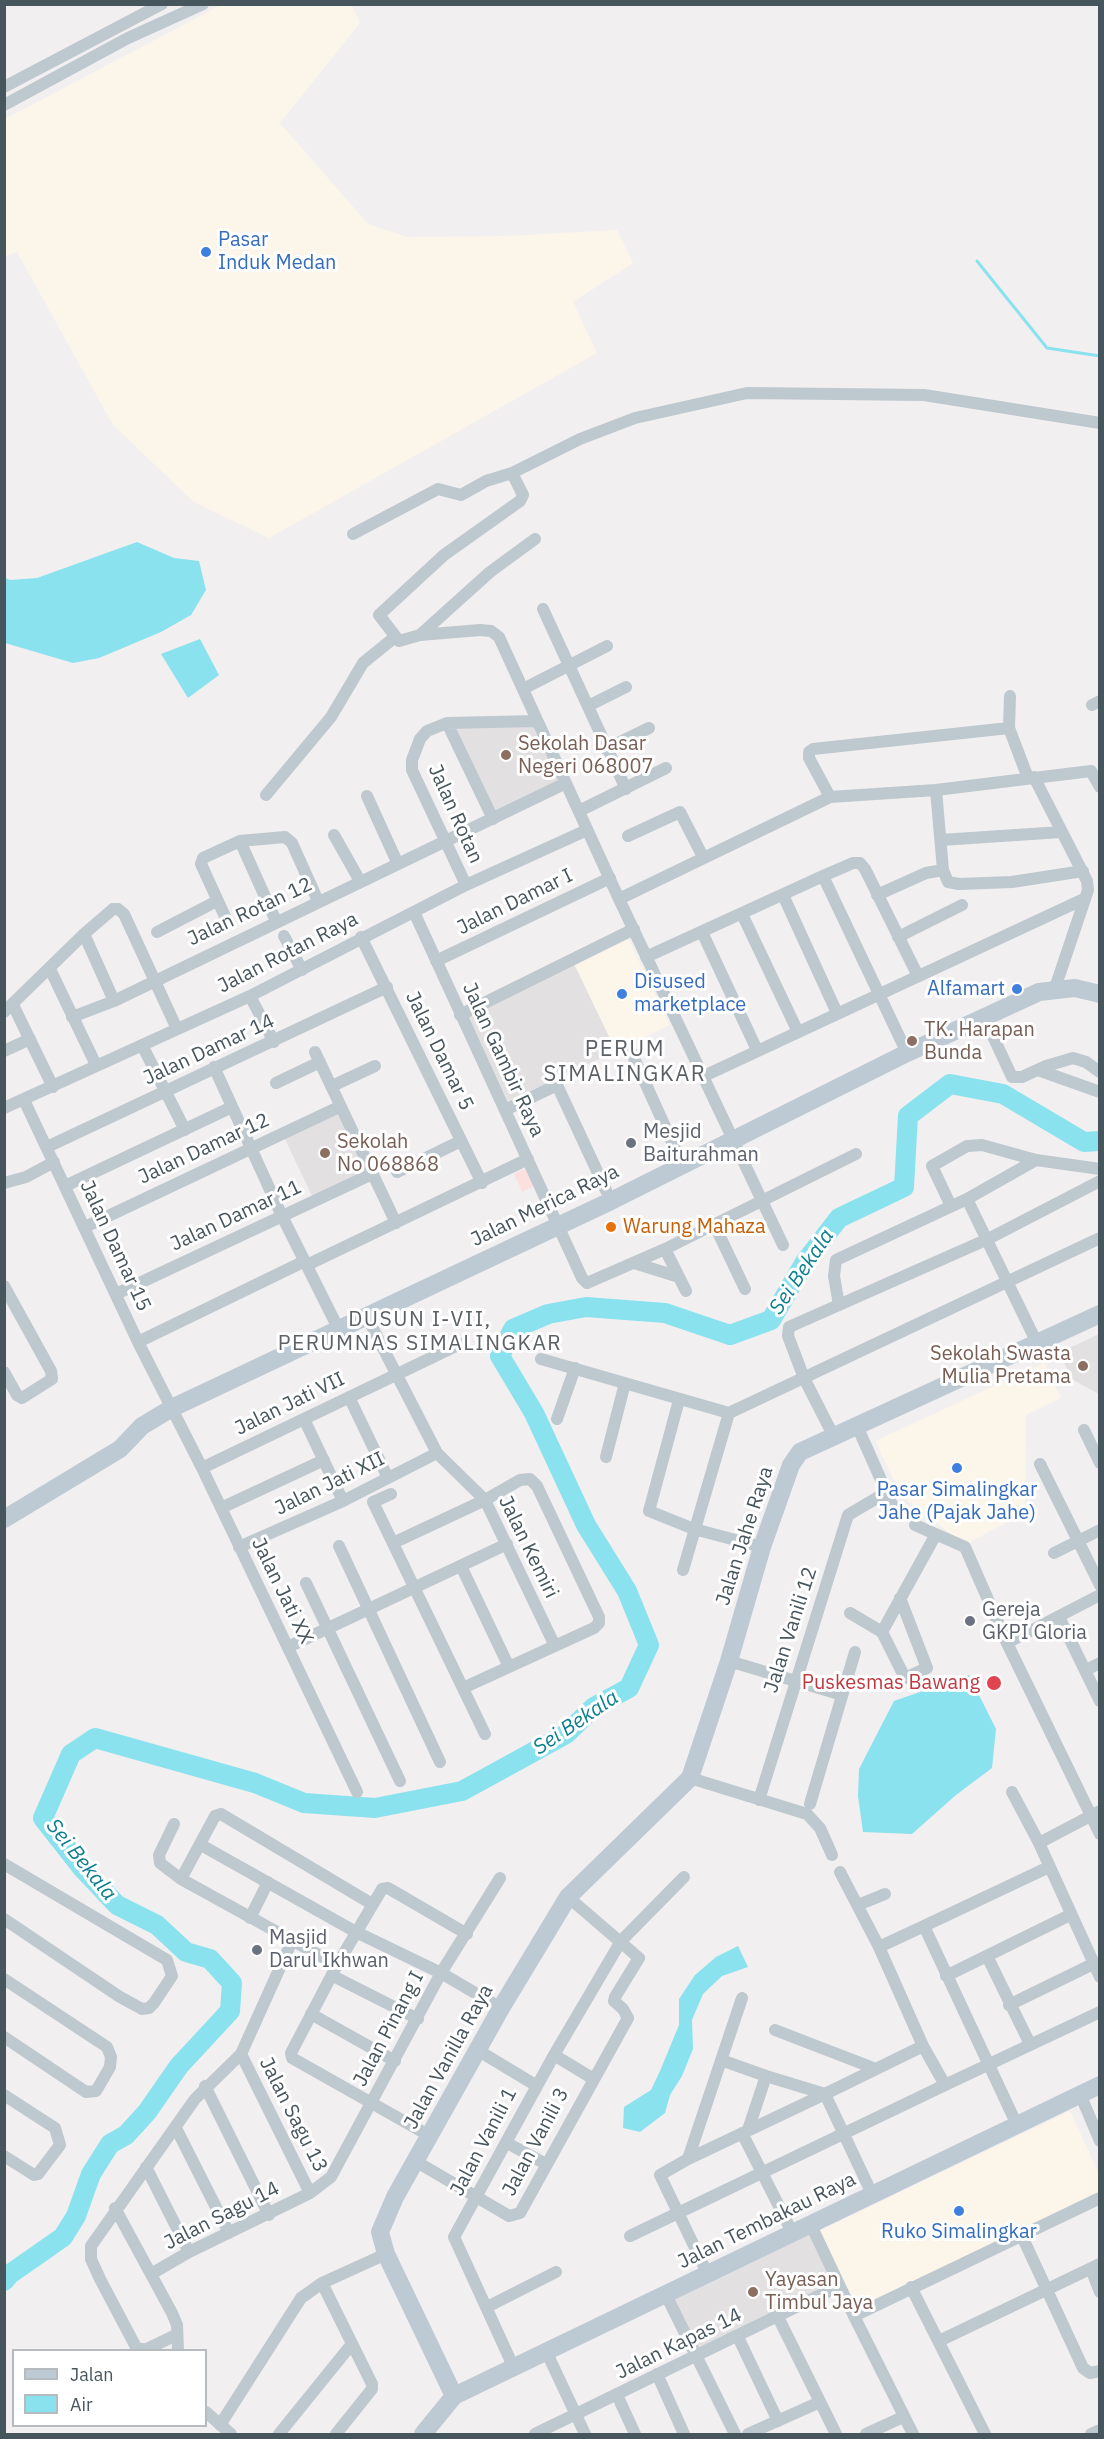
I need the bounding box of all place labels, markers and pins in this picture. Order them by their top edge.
place label: Pasar Induk Medan [218,228,336,275]
marker: Pasar Induk Medan [199,245,213,259]
place label: Sekolah Dasar Negeri 068007 [518,732,654,779]
marker: Sekolah Dasar Negeri 068007 [499,748,513,762]
place label: Disused marketplace [634,970,746,1017]
place label: Alfamart [927,977,1005,1001]
marker: Alfamart [1010,982,1024,996]
marker: Disused marketplace [615,987,629,1001]
place label: TK. Harapan Bunda [924,1018,1035,1065]
marker: TK. Harapan Bunda [905,1034,919,1048]
place label: Mesjid Baiturahman [643,1120,759,1167]
place label: Sekolah No 068868 [337,1130,439,1177]
marker: Mesjid Baiturahman [624,1136,638,1150]
marker: Sekolah No 068868 [318,1146,332,1160]
place label: Warung Mahaza [623,1215,766,1239]
marker: Warung Mahaza [604,1220,618,1234]
place label: Sekolah Swasta Mulia Pretama [930,1342,1071,1389]
marker: Sekolah Swasta Mulia Pretama [1076,1359,1090,1373]
marker: Pasar Simalingkar Jahe (Pajak Jahe) [950,1461,964,1475]
place label: Pasar Simalingkar Jahe (Pajak Jahe) [877,1478,1037,1525]
place label: Gereja GKPI Gloria [982,1598,1087,1645]
marker: Gereja GKPI Gloria [963,1614,977,1628]
place label: Puskesmas Bawang [802,1671,980,1695]
marker: Puskesmas Bawang [985,1674,1003,1692]
place label: Masjid Darul Ikhwan [269,1926,389,1973]
marker: Masjid Darul Ikhwan [250,1943,264,1957]
marker: Ruko Simalingkar [952,2204,966,2218]
place label: Ruko Simalingkar [881,2220,1037,2244]
place label: Yayasan Timbul Jaya [765,2268,873,2315]
marker: Yayasan Timbul Jaya [746,2285,760,2299]

